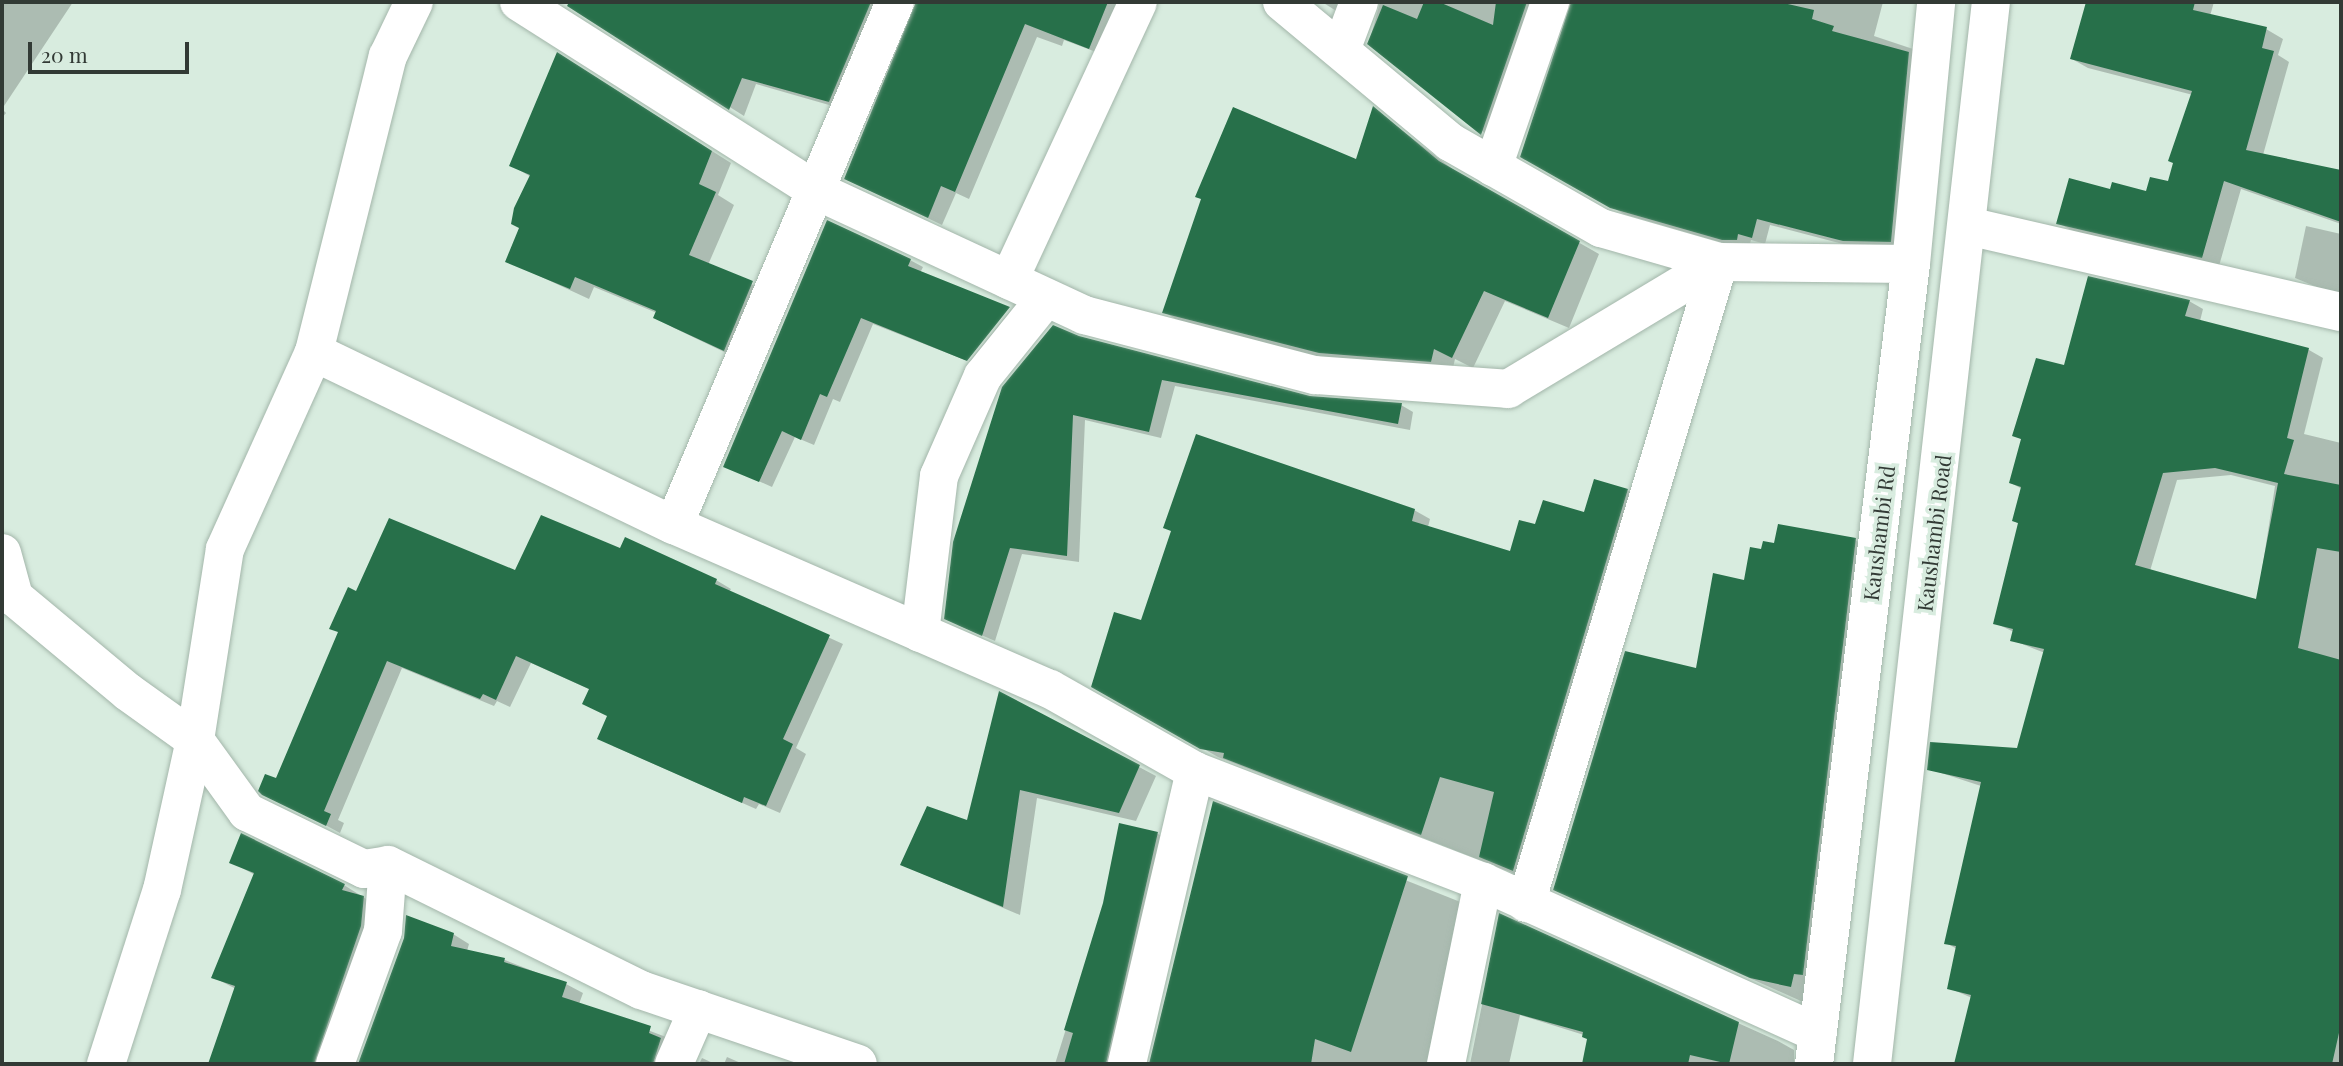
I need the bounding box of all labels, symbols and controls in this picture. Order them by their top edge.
scale bar [32,28,192,72]
text: 20 m [41,40,88,68]
street label: Kaushambi Road [1911,453,1955,613]
street label: Kaushambi Rd [1857,464,1899,602]

